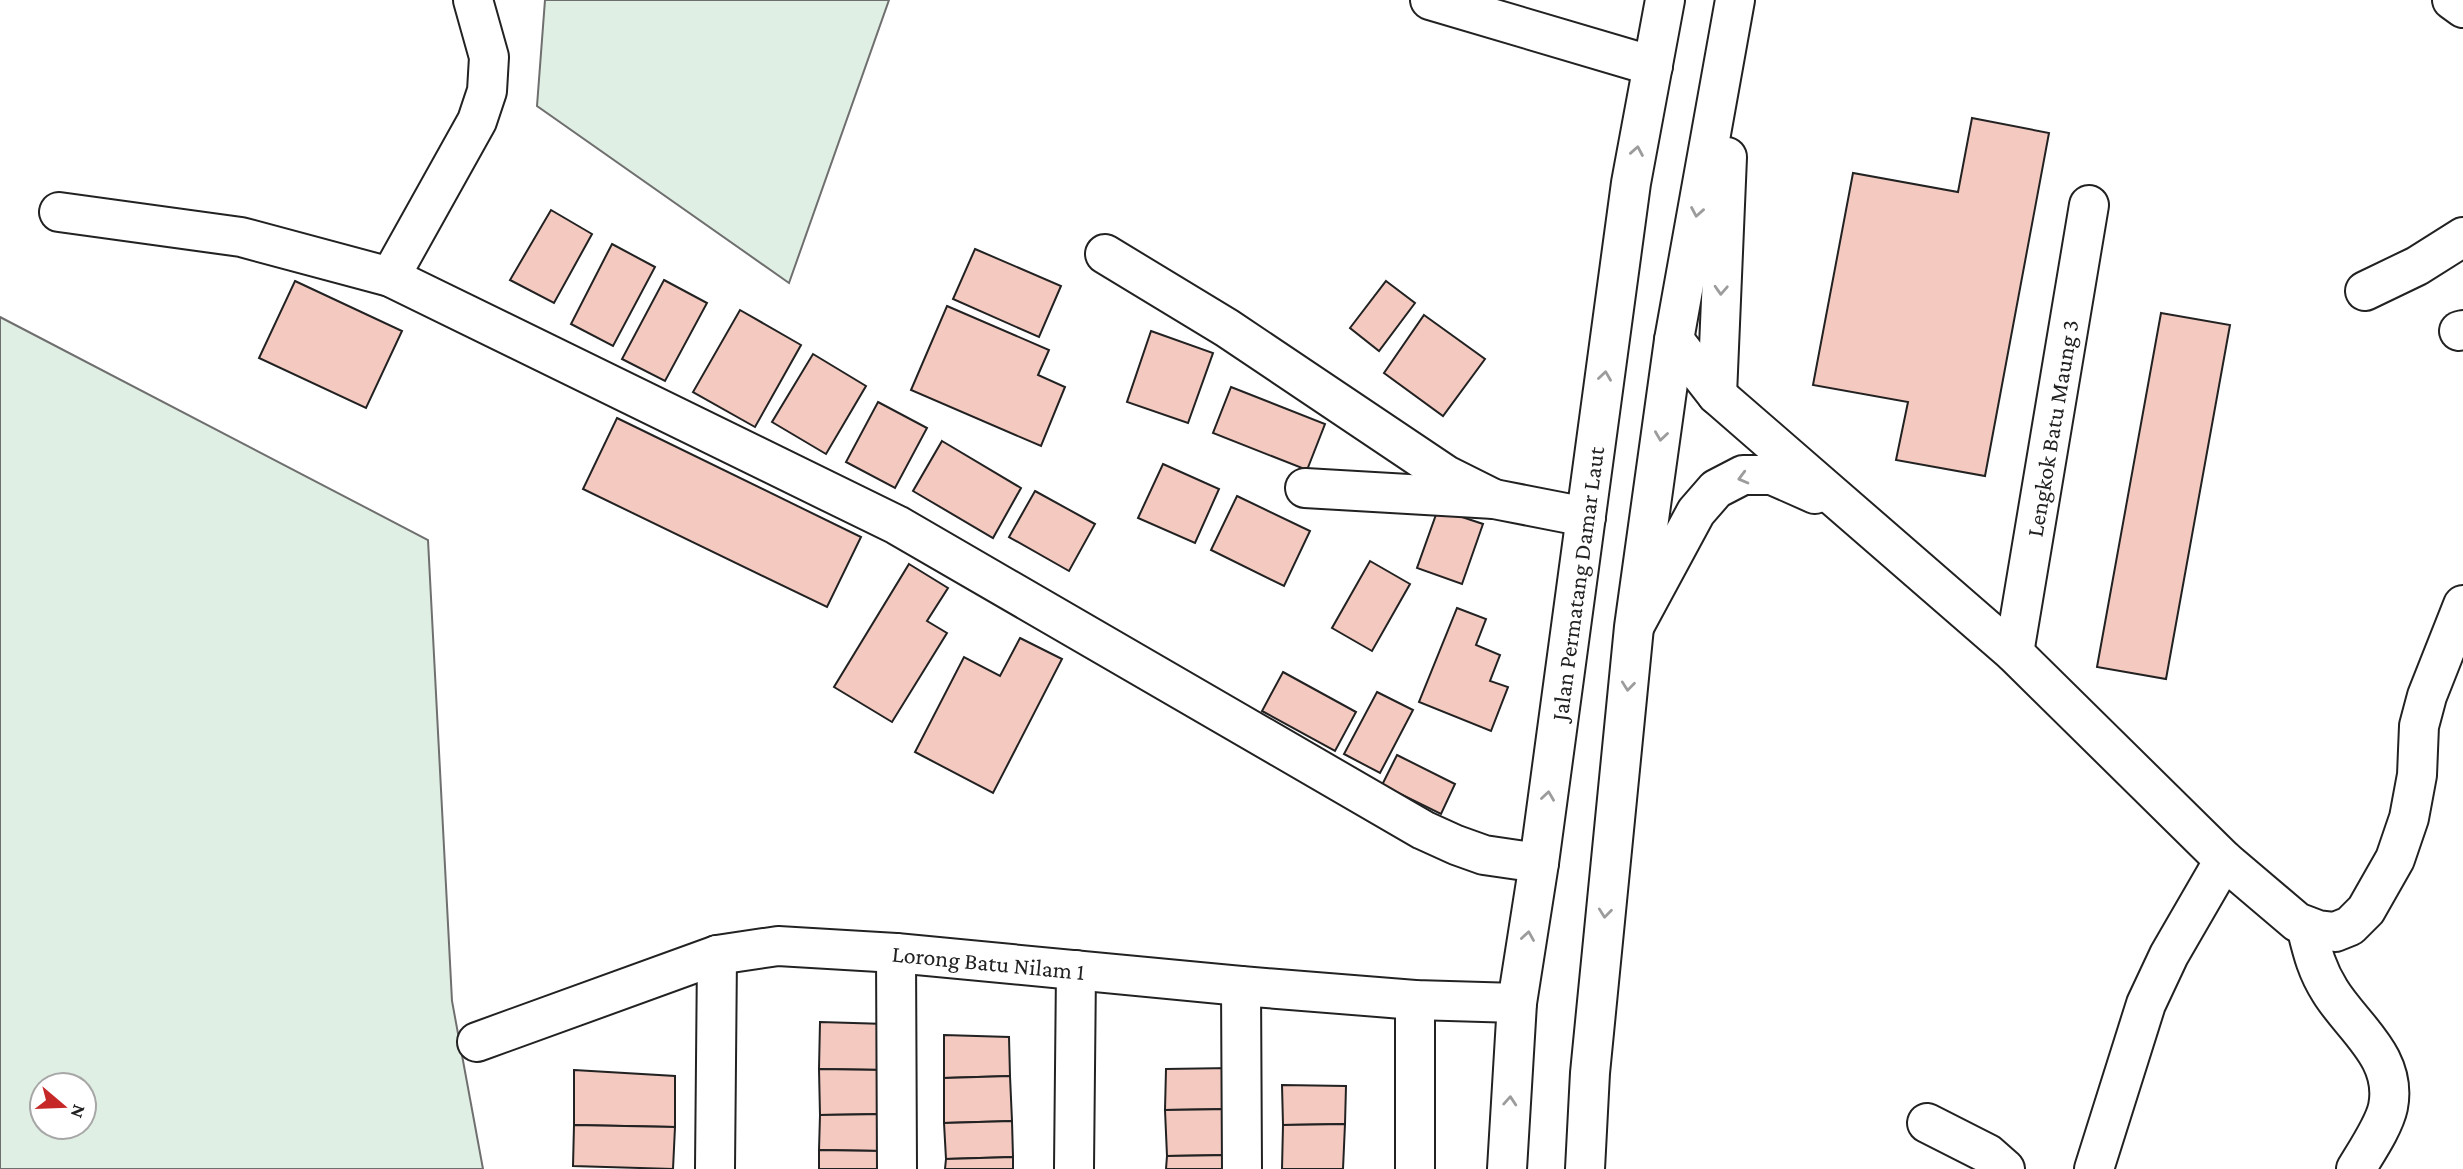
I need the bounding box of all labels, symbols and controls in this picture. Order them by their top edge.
one-way arrow [1629,145,1644,157]
one-way arrow [1690,206,1705,218]
one-way arrow [1714,284,1729,295]
street label: Lengkok Batu Maung 3 [2020,318,2083,539]
one-way arrow [1597,370,1612,382]
one-way arrow [1653,431,1668,442]
street label: Jalan Permatang Damar Laut [1545,444,1609,724]
one-way arrow [1737,470,1749,484]
one-way arrow [1621,681,1636,692]
one-way arrow [1540,790,1555,802]
one-way arrow [1598,907,1613,918]
one-way arrow [1520,930,1535,942]
street label: Lorong Batu Nilam 1 [891,939,1086,984]
north arrow [28,1071,98,1141]
one-way arrow [1502,1095,1517,1106]
text: N [67,1102,91,1121]

